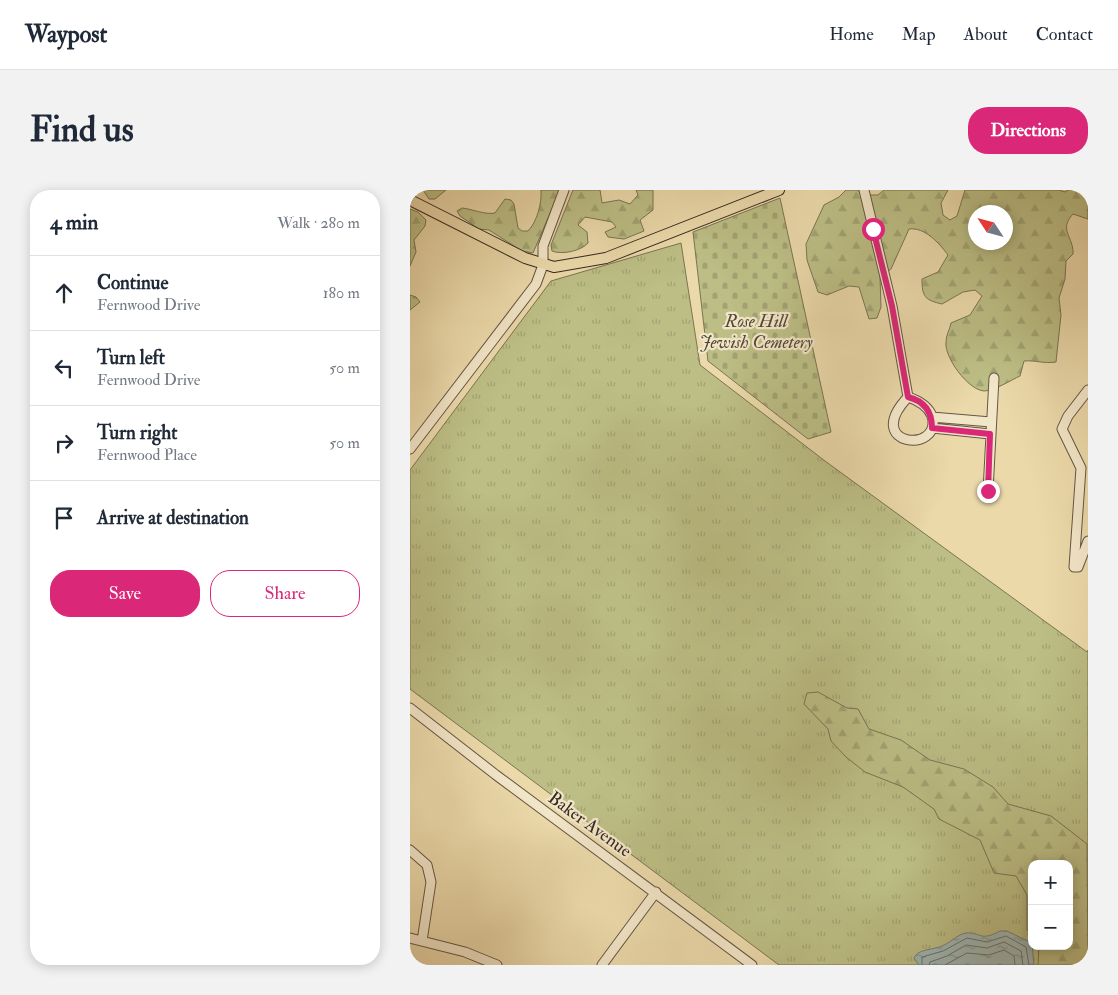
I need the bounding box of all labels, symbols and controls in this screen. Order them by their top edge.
text: Waypost [25,19,107,50]
text: Home [829,23,874,46]
text: Map [902,23,936,46]
text: About [964,23,1008,46]
text: Contact [1036,23,1093,46]
button: Directions [968,107,1088,154]
text: Find us [30,108,134,152]
north arrow [968,205,1013,250]
text: 4 min [50,209,98,236]
text: Walk · 280 m [277,213,360,233]
route start [862,218,885,241]
text: Continue [97,271,168,295]
icon: ahead [50,279,78,307]
text: 180 m [323,283,360,303]
text: Fernwood Drive [97,295,200,315]
park label: Rose Hill Jewish Cemetery [699,310,813,354]
text: Turn left [97,346,165,370]
icon: left [50,354,78,382]
text: 50 m [329,358,360,378]
text: Fernwood Drive [97,370,200,390]
text: Turn right [97,421,177,445]
icon: right [50,429,78,457]
text: 50 m [329,433,360,453]
text: Fernwood Place [97,445,197,465]
route end [977,480,1000,503]
icon: arrive [50,504,78,532]
text: Arrive at destination [97,506,249,530]
button: Save [50,570,200,617]
button: Share [210,570,360,617]
street label: Baker Avenue [543,786,636,863]
map controls [1028,860,1073,950]
button: + [1028,860,1073,905]
button: − [1028,905,1073,950]

